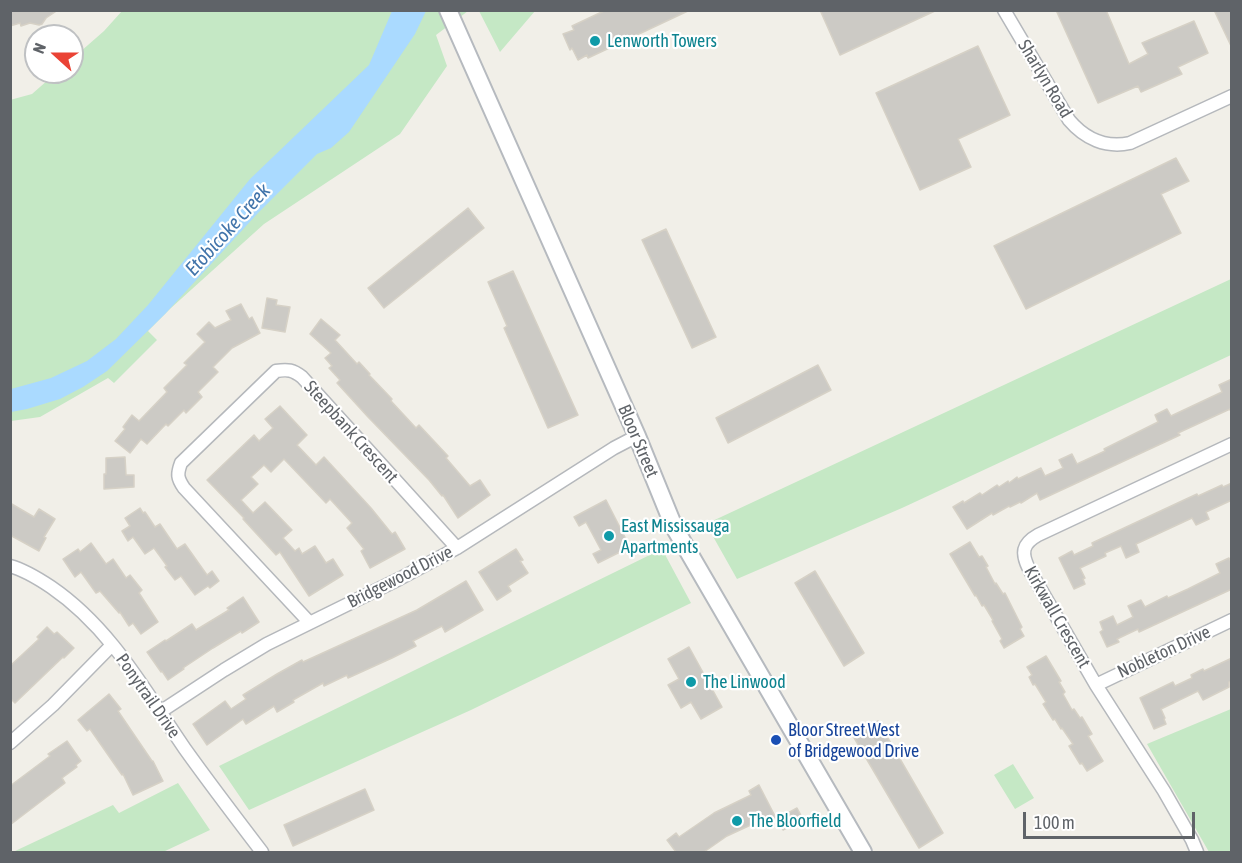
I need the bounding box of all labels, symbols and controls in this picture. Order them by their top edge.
north arrow [24,24,84,84]
place label: Lenworth Towers [607,30,717,52]
marker: Lenworth Towers [588,34,602,48]
street label: Sharlyn Road [1013,36,1077,122]
text: N [29,41,49,56]
water label: Etobicoke Creek [180,179,276,281]
street label: Steepbank Crescent [299,376,403,488]
street label: Bloor Street [613,401,663,481]
place label: East Mississauga Apartments [621,515,730,558]
marker: East Mississauga Apartments [602,529,616,543]
street label: Bridgewood Drive [344,541,456,613]
street label: Kirkwall Crescent [1019,562,1095,672]
street label: Nobleton Drive [1114,621,1214,683]
street label: Ponytrail Drive [111,650,185,742]
place label: The Linwood [703,671,786,693]
marker: The Linwood [684,675,698,689]
place label: Bloor Street West of Bridgewood Drive [788,719,919,762]
marker: Bloor Street West of Bridgewood Drive [769,733,783,747]
scale bar [1026,800,1198,838]
place label: The Bloorfield [749,810,841,832]
text: 100 m [1034,812,1075,833]
marker: The Bloorfield [730,814,744,828]

